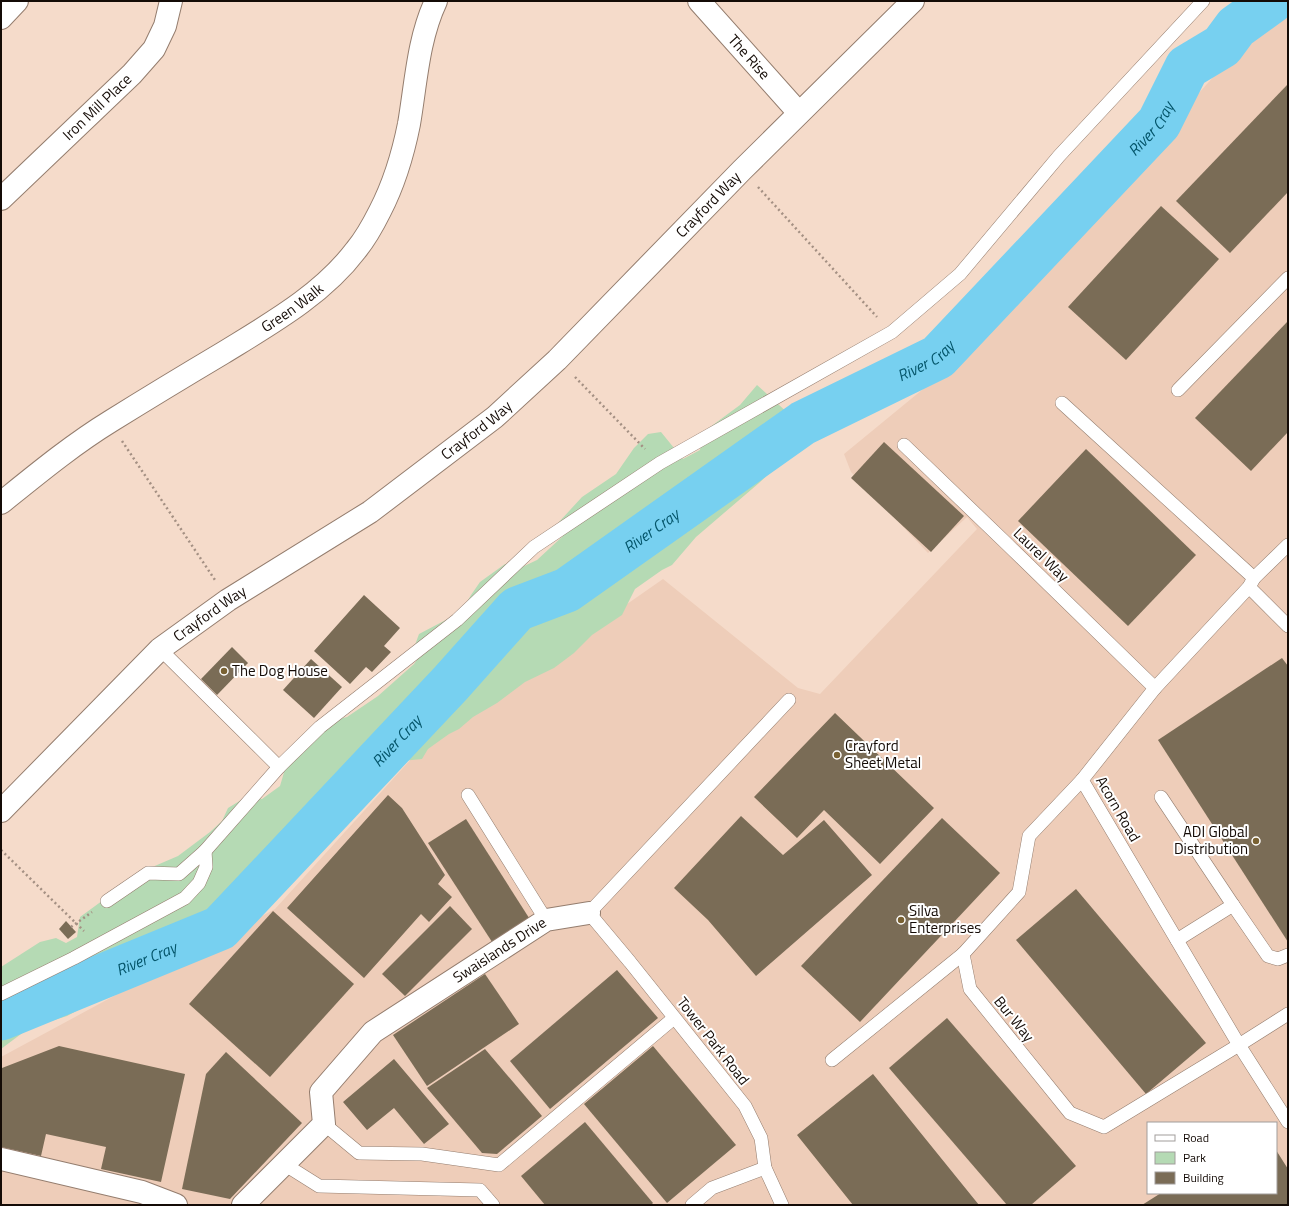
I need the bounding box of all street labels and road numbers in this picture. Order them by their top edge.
street label: The Rise [723,29,776,84]
street label: Iron Mill Place [57,68,137,146]
street label: Crayford Way [670,166,746,243]
street label: Green Walk [256,277,328,338]
street label: Crayford Way [436,395,517,465]
street label: Laurel Way [1008,522,1074,587]
street label: Crayford Way [168,579,250,647]
street label: Acorn Road [1090,772,1146,846]
street label: Swaislands Drive [448,911,551,988]
street label: Bur Way [989,991,1040,1047]
street label: Tower Park Road [672,992,755,1090]

